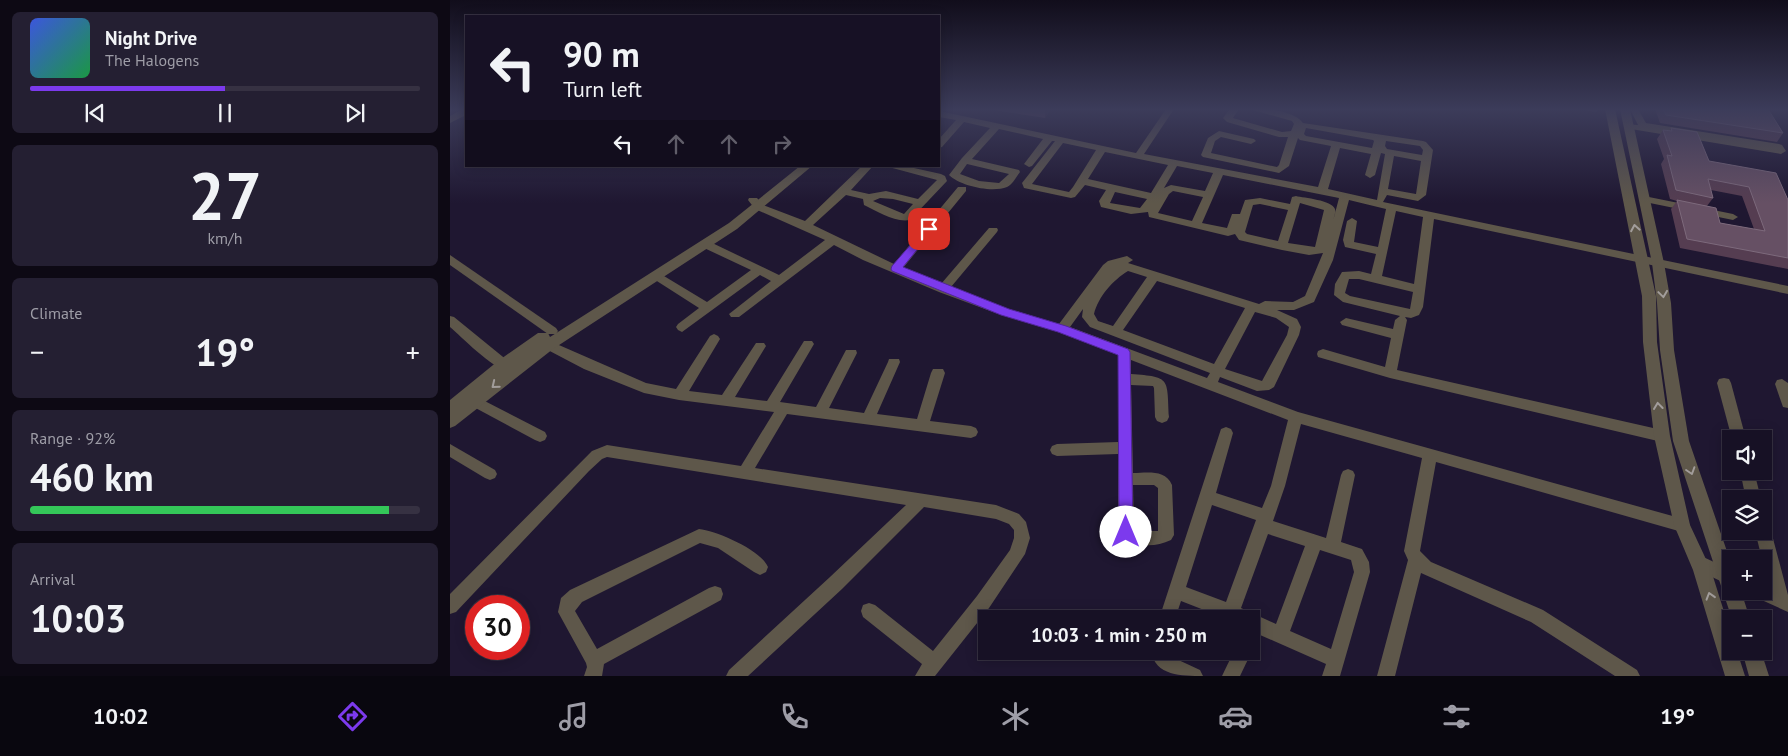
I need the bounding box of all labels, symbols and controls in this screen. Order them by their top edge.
text: Night Drive [105,26,197,50]
text: 90 m [563,31,640,77]
icon: left [480,35,545,100]
text: The Halogens [105,50,199,70]
text: Turn left [563,75,642,103]
icon: previous [81,99,109,127]
icon: pause [211,99,239,127]
icon: next [341,99,369,127]
icon: left [609,130,637,158]
icon: ahead [662,130,690,158]
icon: ahead [715,130,743,158]
icon: right [768,130,796,158]
text: 27 [188,153,262,237]
pin [908,208,950,250]
icon: arrive [915,215,943,243]
one-way arrow [1630,224,1640,233]
text: km/h [207,228,243,248]
one-way arrow [1657,289,1667,298]
text: Climate [30,303,82,323]
text: 19° [195,327,255,376]
text: − [30,333,44,370]
text: + [406,333,420,370]
one-way arrow [492,379,501,388]
one-way arrow [1653,402,1664,410]
text: Range · 92% [30,428,115,448]
map controls [1722,430,1772,660]
button: sound [1722,430,1772,480]
text: 460 km [30,452,154,501]
one-way arrow [1685,466,1695,474]
button: layers [1722,490,1772,540]
position arrow [1099,505,1151,557]
button: + [1722,550,1772,600]
text: Arrival [30,569,75,589]
one-way arrow [1706,592,1716,601]
text: 10:03 [30,593,126,642]
speed limit sign: 30 [465,595,530,660]
button: − [1722,610,1772,660]
text: 10:03 · 1 min · 250 m [1031,623,1207,647]
icon: directions [335,699,370,734]
icon: music [556,699,591,734]
icon: phone [777,699,812,734]
icon: climate [998,699,1033,734]
icon: car [1218,699,1253,734]
icon: filters [1439,699,1474,734]
text: 10:02 [93,702,149,730]
text: 19° [1660,702,1695,730]

